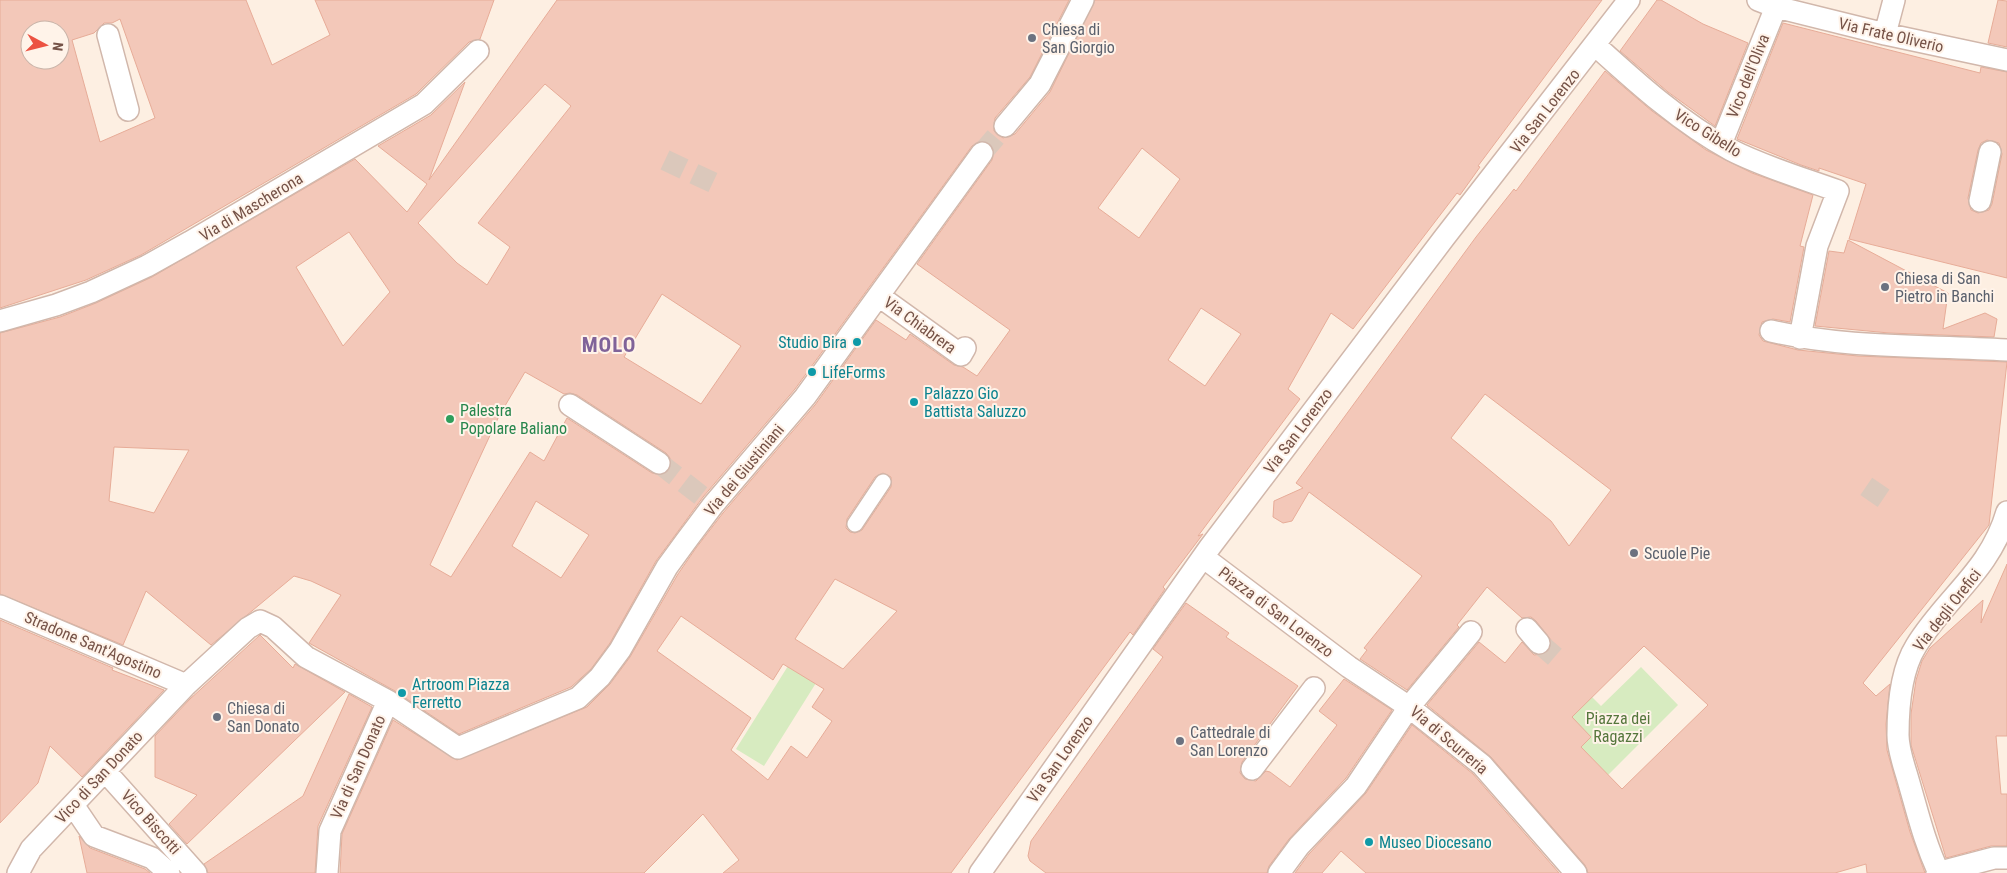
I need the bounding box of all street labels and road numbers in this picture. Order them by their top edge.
street label: Via Frate Oliverio [1837,14,1945,56]
street label: Vico dell'Oliva [1723,31,1773,121]
street label: Via San Lorenzo [1506,65,1584,157]
street label: Vico Gibello [1671,105,1745,161]
street label: Via di Mascherona [196,169,306,245]
street label: Via Chiabrera [880,292,960,358]
street label: Via San Lorenzo [1260,385,1336,477]
street label: Via dei Giustiniani [700,420,788,520]
street label: Piazza di San Lorenzo [1215,563,1337,661]
street label: Via degli Orefici [1909,565,1985,655]
street label: Stradone Sant'Agostino [22,608,164,682]
street label: Via di Scurreria [1406,702,1492,778]
street label: Via di San Donato [327,712,389,822]
street label: Via San Lorenzo [1023,712,1097,806]
street label: Vico di San Donato [51,727,147,827]
street label: Vico Biscotti [117,786,185,858]

